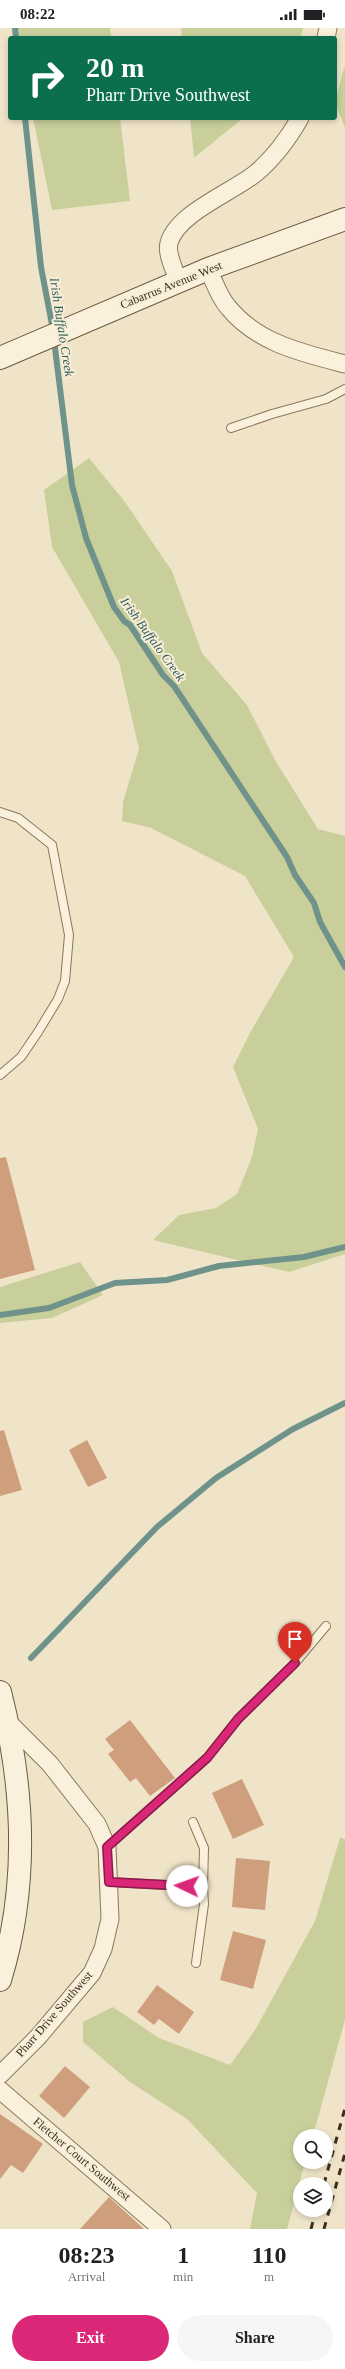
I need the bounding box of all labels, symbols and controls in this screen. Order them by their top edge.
text: 08:22 [20,6,55,22]
icon: right [20,52,72,104]
text: 20 m [86,52,144,83]
text: Pharr Drive Southwest [86,85,250,105]
street label: Cabarrus Avenue West [118,258,225,312]
water label: Irish Buffalo Creek [47,276,77,378]
water label: Irish Buffalo Creek [117,593,189,684]
pin [278,1622,312,1663]
icon: arrive [284,1628,306,1650]
position arrow [166,1865,208,1907]
street label: Pharr Drive Southwest [13,1968,96,2060]
street label: Fletcher Court Southwest [31,2114,134,2204]
map controls [293,2129,333,2217]
button: search [293,2129,333,2169]
button: layers [293,2177,333,2217]
text: 08:23 [59,2242,115,2268]
text: 1 [177,2242,189,2268]
text: 110 [252,2242,286,2268]
text: Arrival [68,2269,105,2284]
text: min [173,2269,193,2284]
text: m [264,2269,274,2284]
button: Exit [12,2315,169,2361]
button: Share [177,2315,333,2361]

